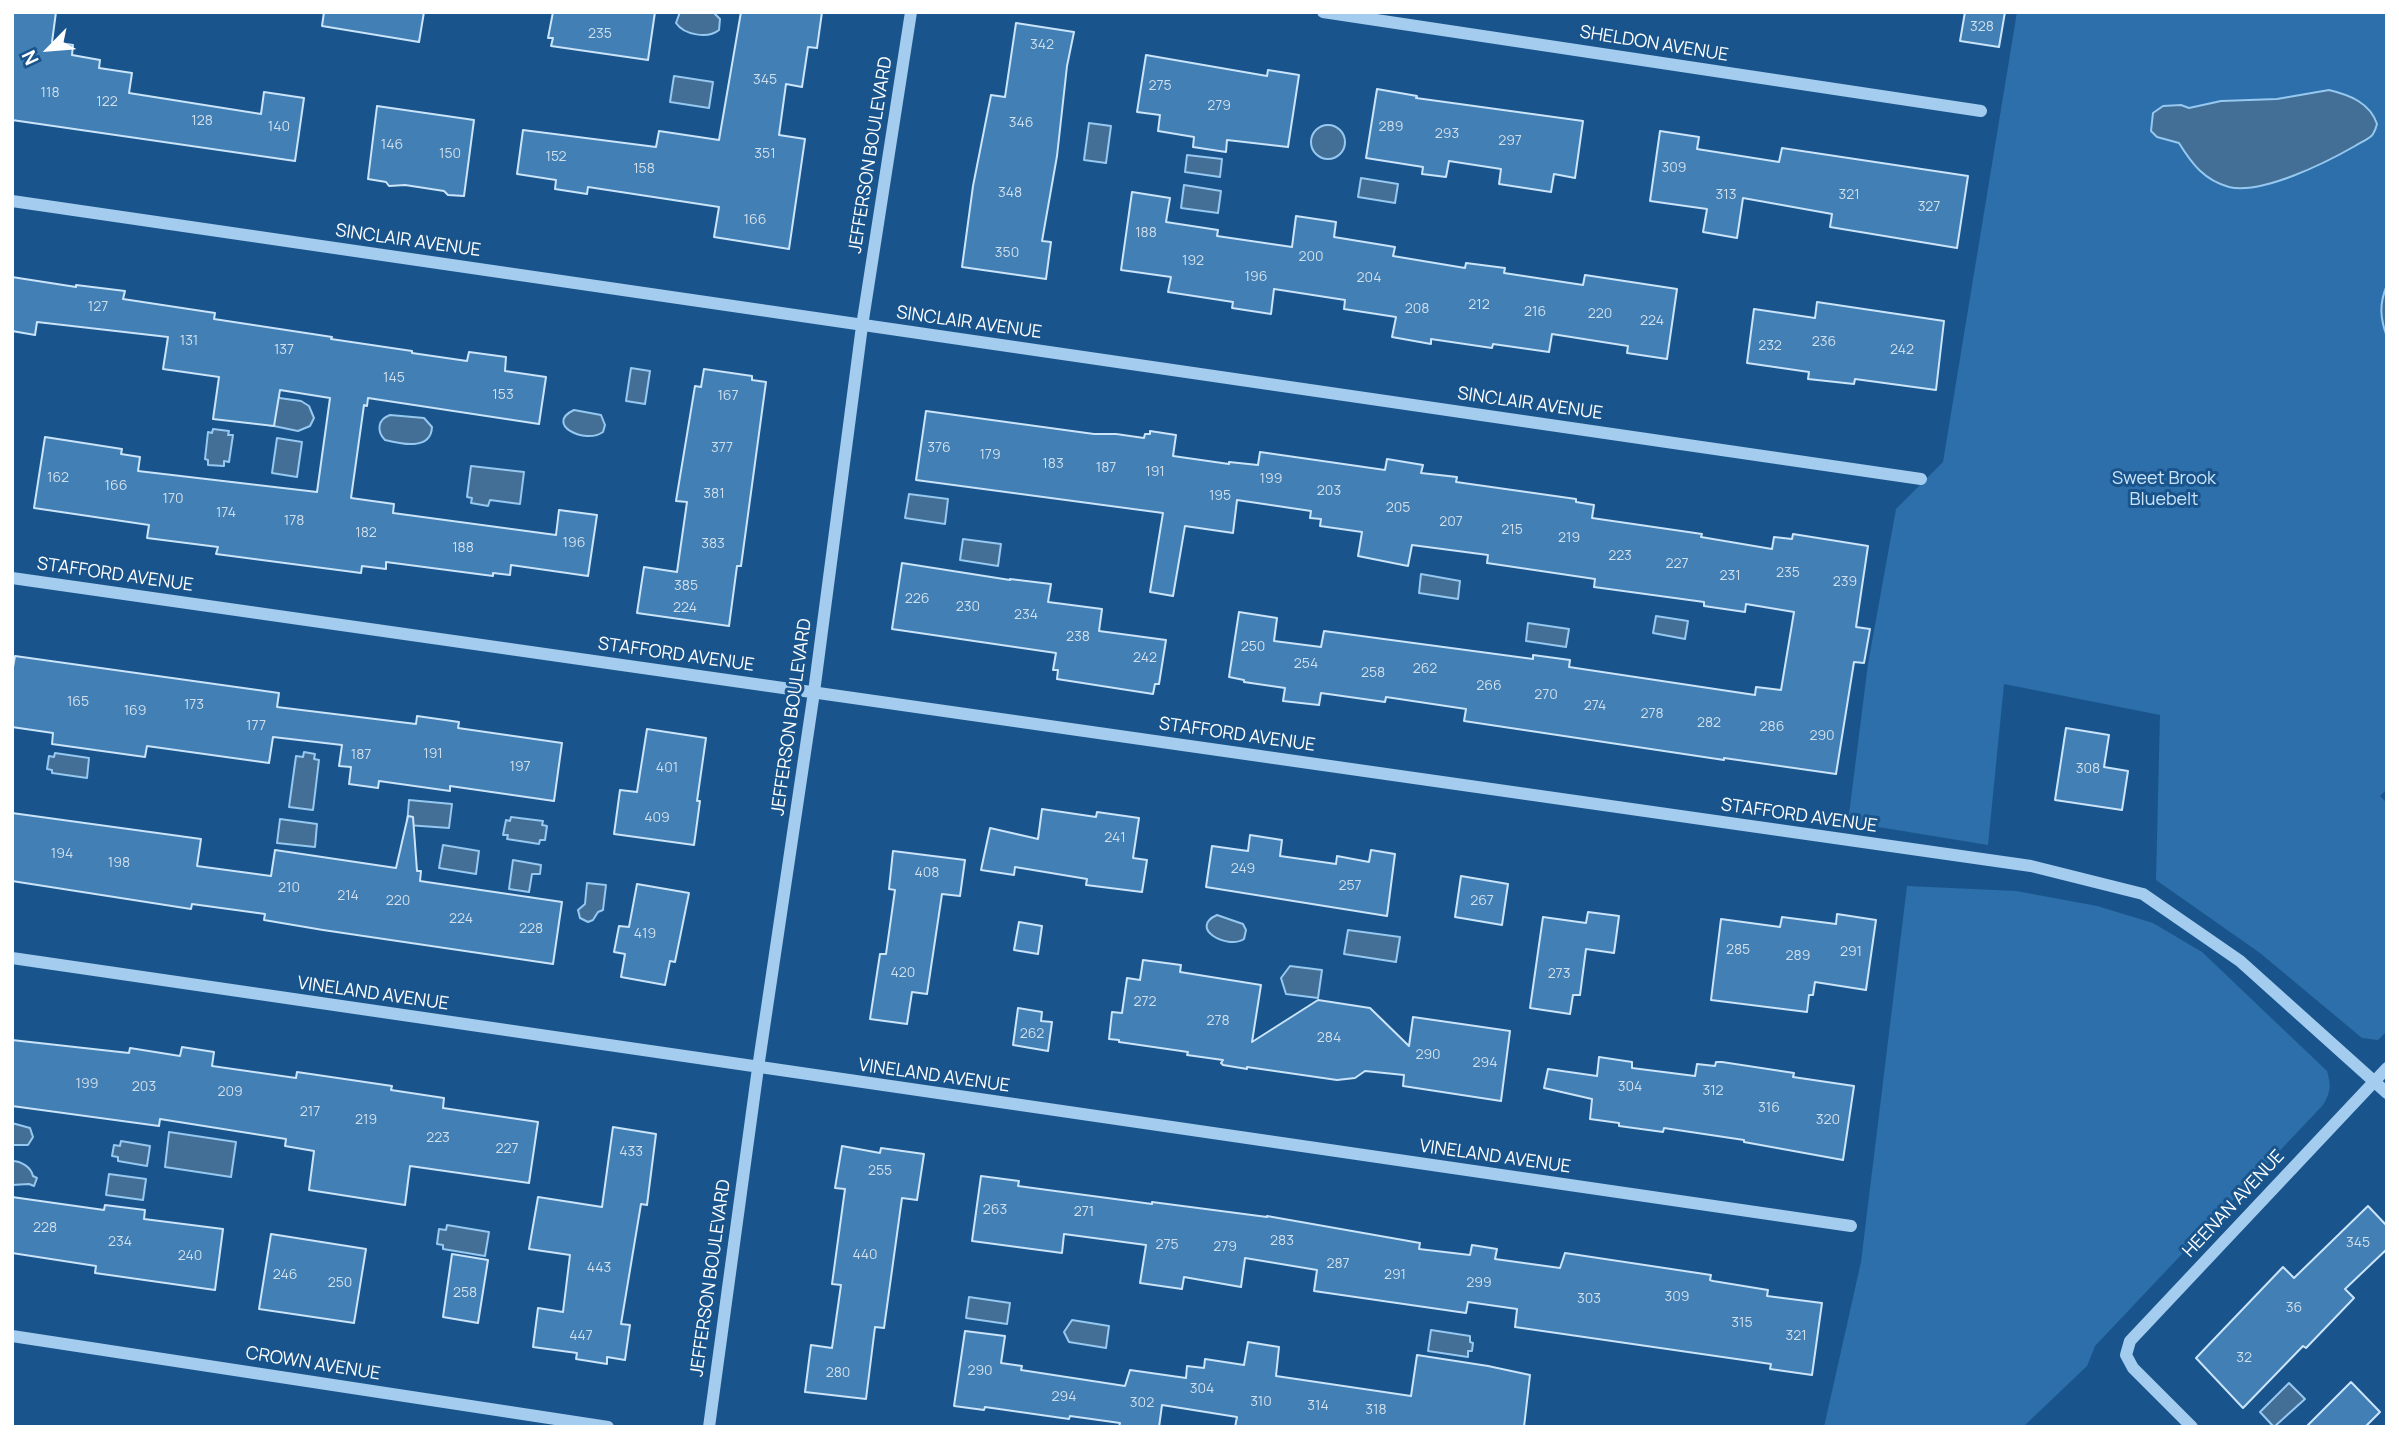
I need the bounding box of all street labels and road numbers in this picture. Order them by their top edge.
street label: SHELDON AVENUE [1578,22,1730,66]
street label: JEFFERSON BOULEVARD [845,55,897,255]
street label: SINCLAIR AVENUE [334,220,482,262]
street label: SINCLAIR AVENUE [895,302,1043,344]
street label: SINCLAIR AVENUE [1456,383,1604,425]
street label: STAFFORD AVENUE [35,553,195,597]
street label: JEFFERSON BOULEVARD [767,617,817,817]
street label: STAFFORD AVENUE [596,633,756,677]
street label: STAFFORD AVENUE [1157,713,1317,757]
street label: STAFFORD AVENUE [1719,794,1879,838]
street label: VINELAND AVENUE [296,973,450,1015]
street label: VINELAND AVENUE [857,1055,1011,1097]
street label: VINELAND AVENUE [1418,1136,1572,1178]
street label: HEENAN AVENUE [2179,1146,2289,1262]
street label: JEFFERSON BOULEVARD [686,1178,736,1378]
street label: CROWN AVENUE [244,1343,382,1385]

